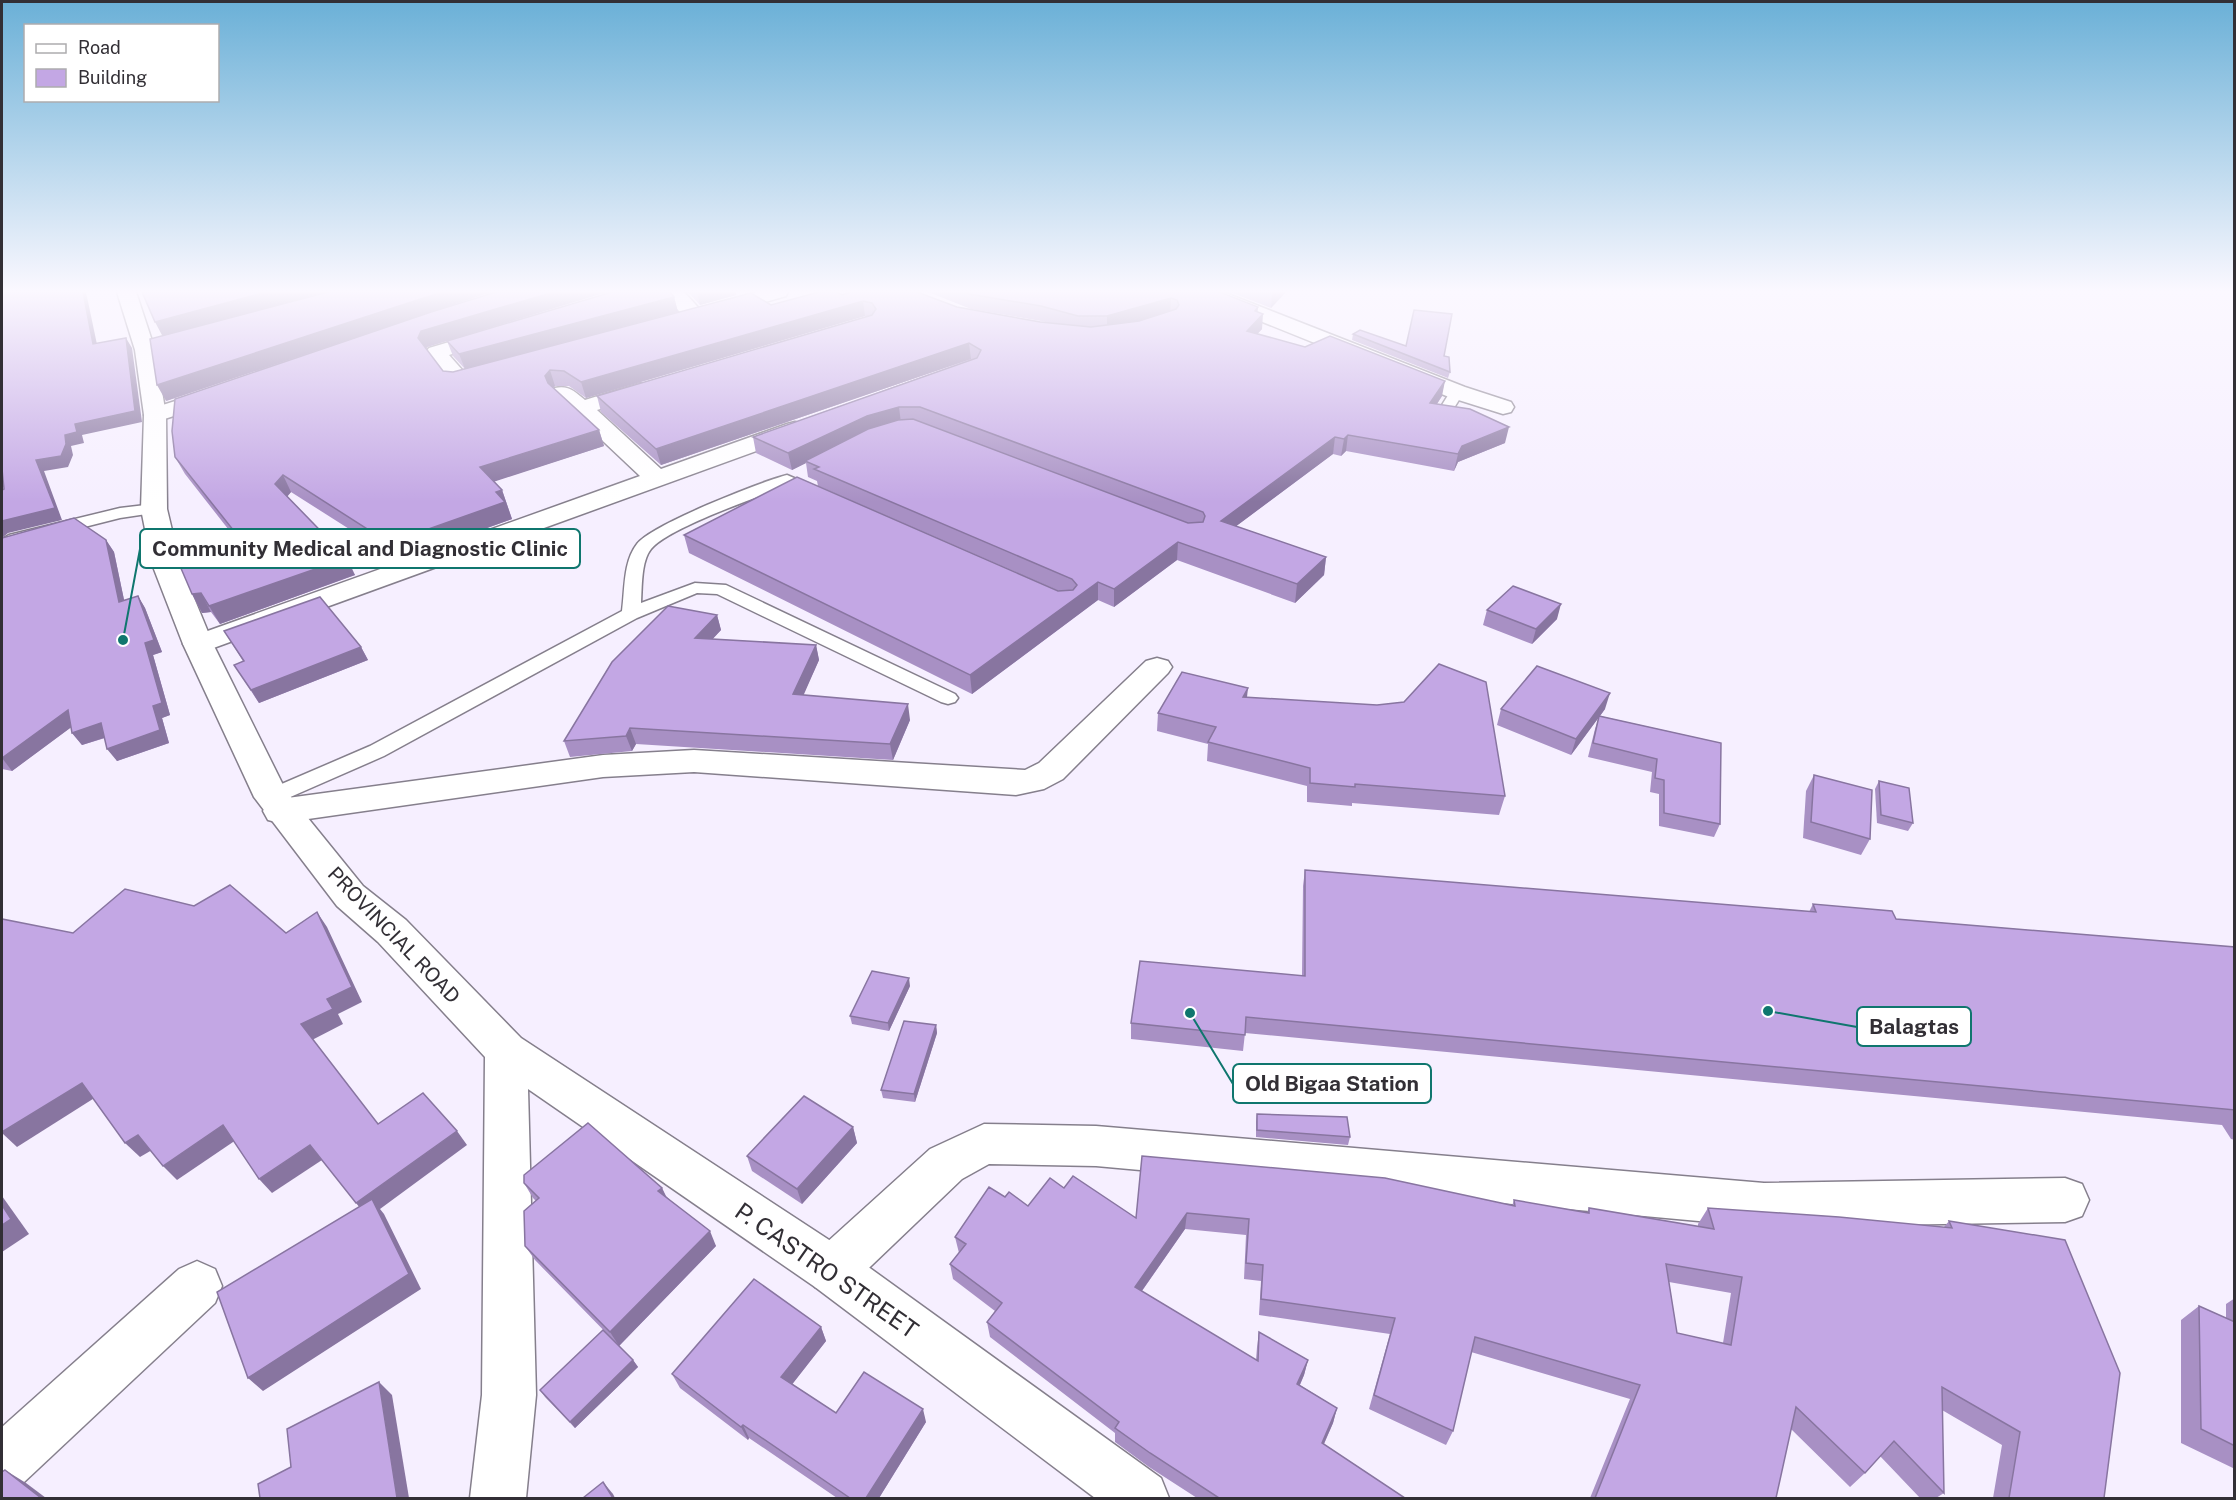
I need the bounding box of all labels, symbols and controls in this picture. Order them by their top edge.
legend [24,24,219,102]
text: Road [78,37,121,58]
text: Building [78,67,147,88]
callout: Community Medical and Diagnostic Clinic [140,529,580,568]
text: Community Medical and Diagnostic Clinic [152,536,568,561]
street label: PROVINCIAL ROAD [323,862,465,1008]
callout: Balagtas [1857,1007,1971,1046]
text: Balagtas [1869,1014,1959,1039]
callout: Old Bigaa Station [1233,1064,1431,1103]
text: Old Bigaa Station [1245,1071,1419,1096]
street label: P. CASTRO STREET [730,1196,924,1344]

